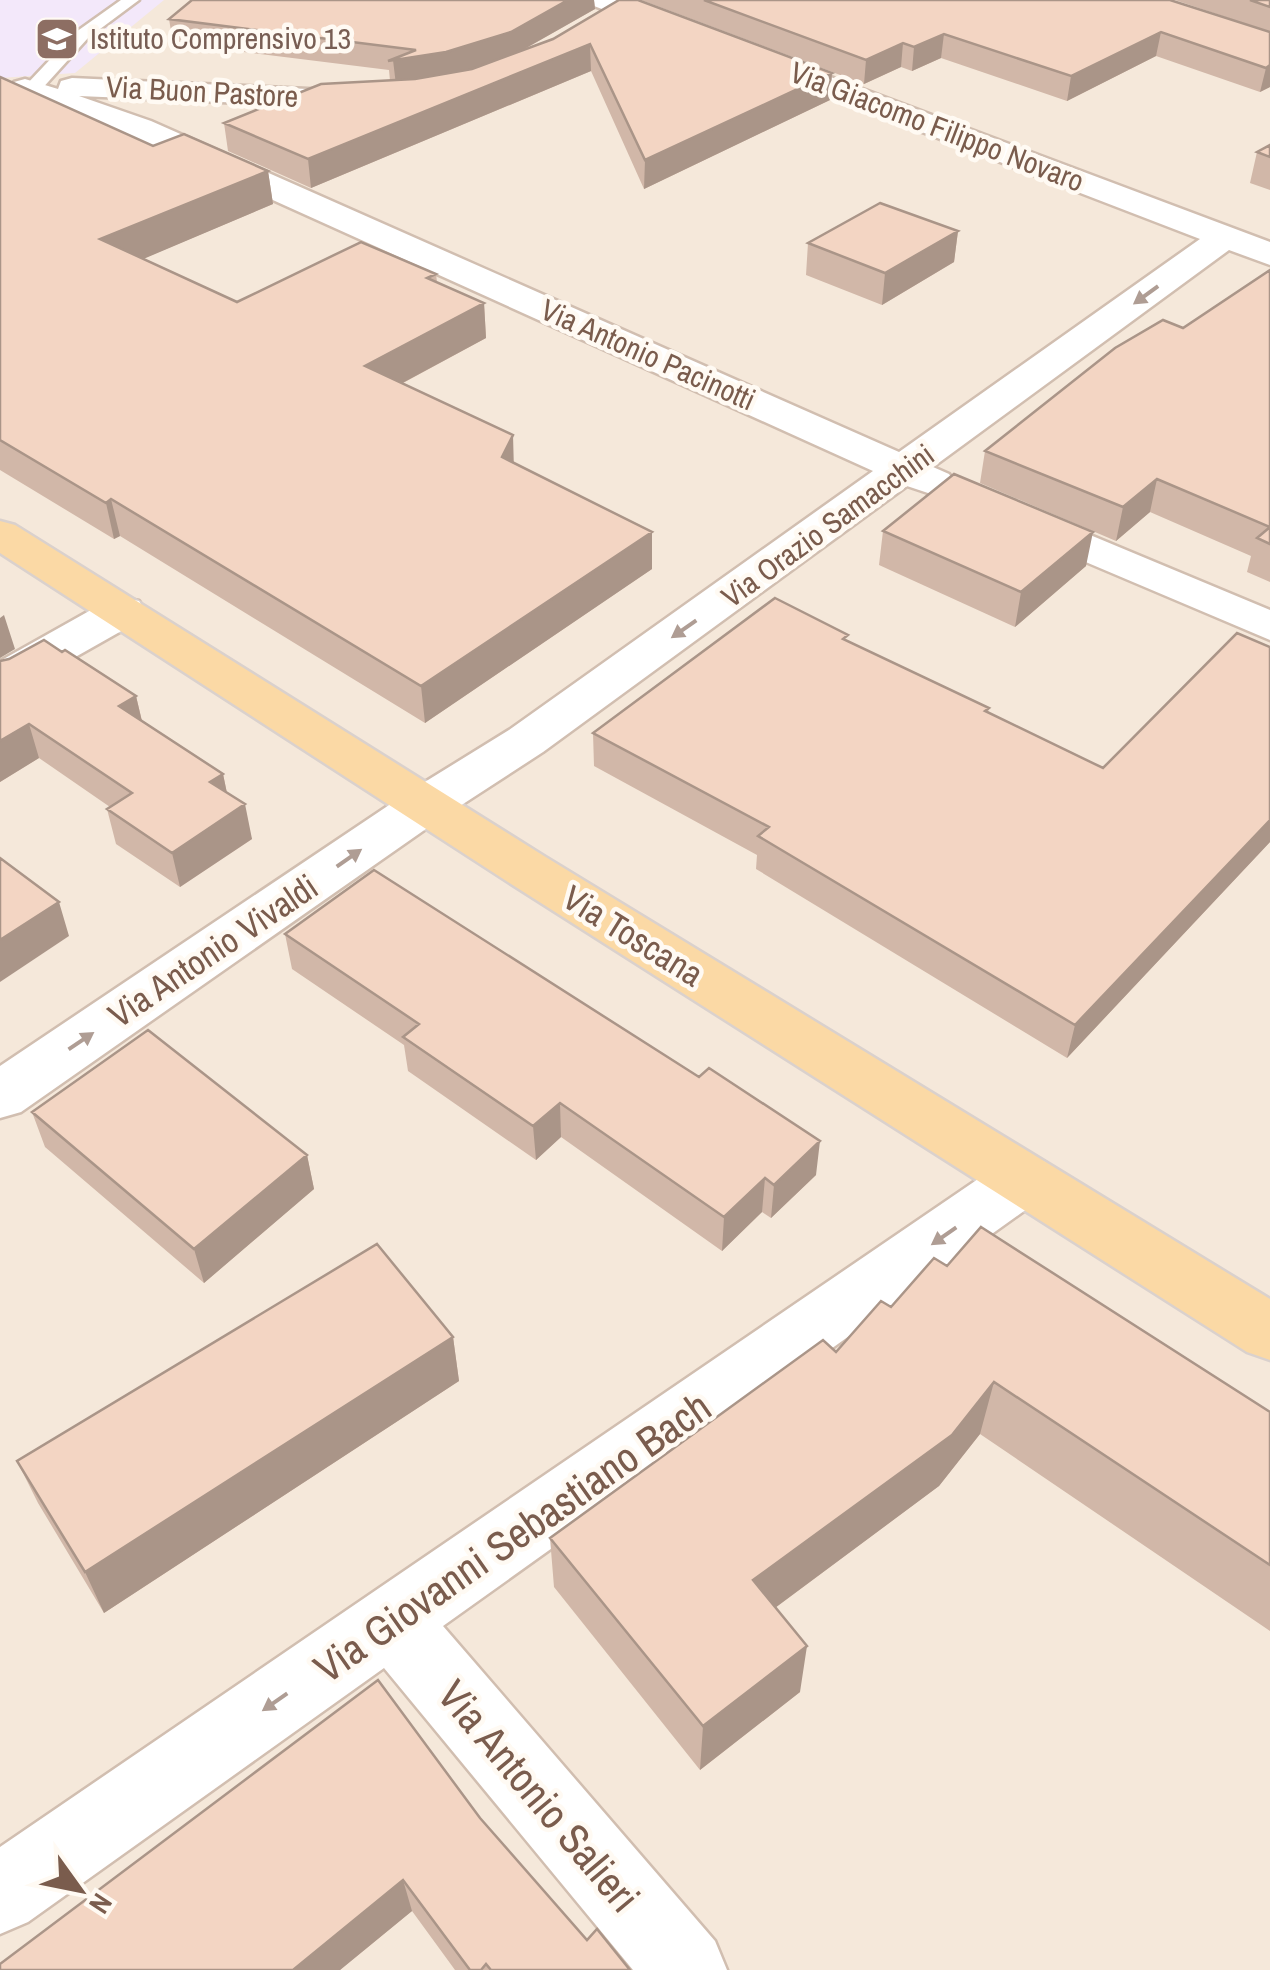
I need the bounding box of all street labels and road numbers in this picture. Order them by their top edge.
street label: Via Giacomo Filippo Novaro [785,52,1090,201]
street label: Via Buon Pastore [105,66,299,116]
street label: Via Antonio Pacinotti [535,289,762,419]
street label: Via Orazio Samacchini [713,434,942,616]
street label: Via Antonio Vivaldi [99,863,327,1038]
street label: Via Toscana [554,874,712,997]
street label: Via Giovanni Sebastiano Bach [302,1379,722,1695]
street label: Via Antonio Salieri [425,1668,653,1924]

